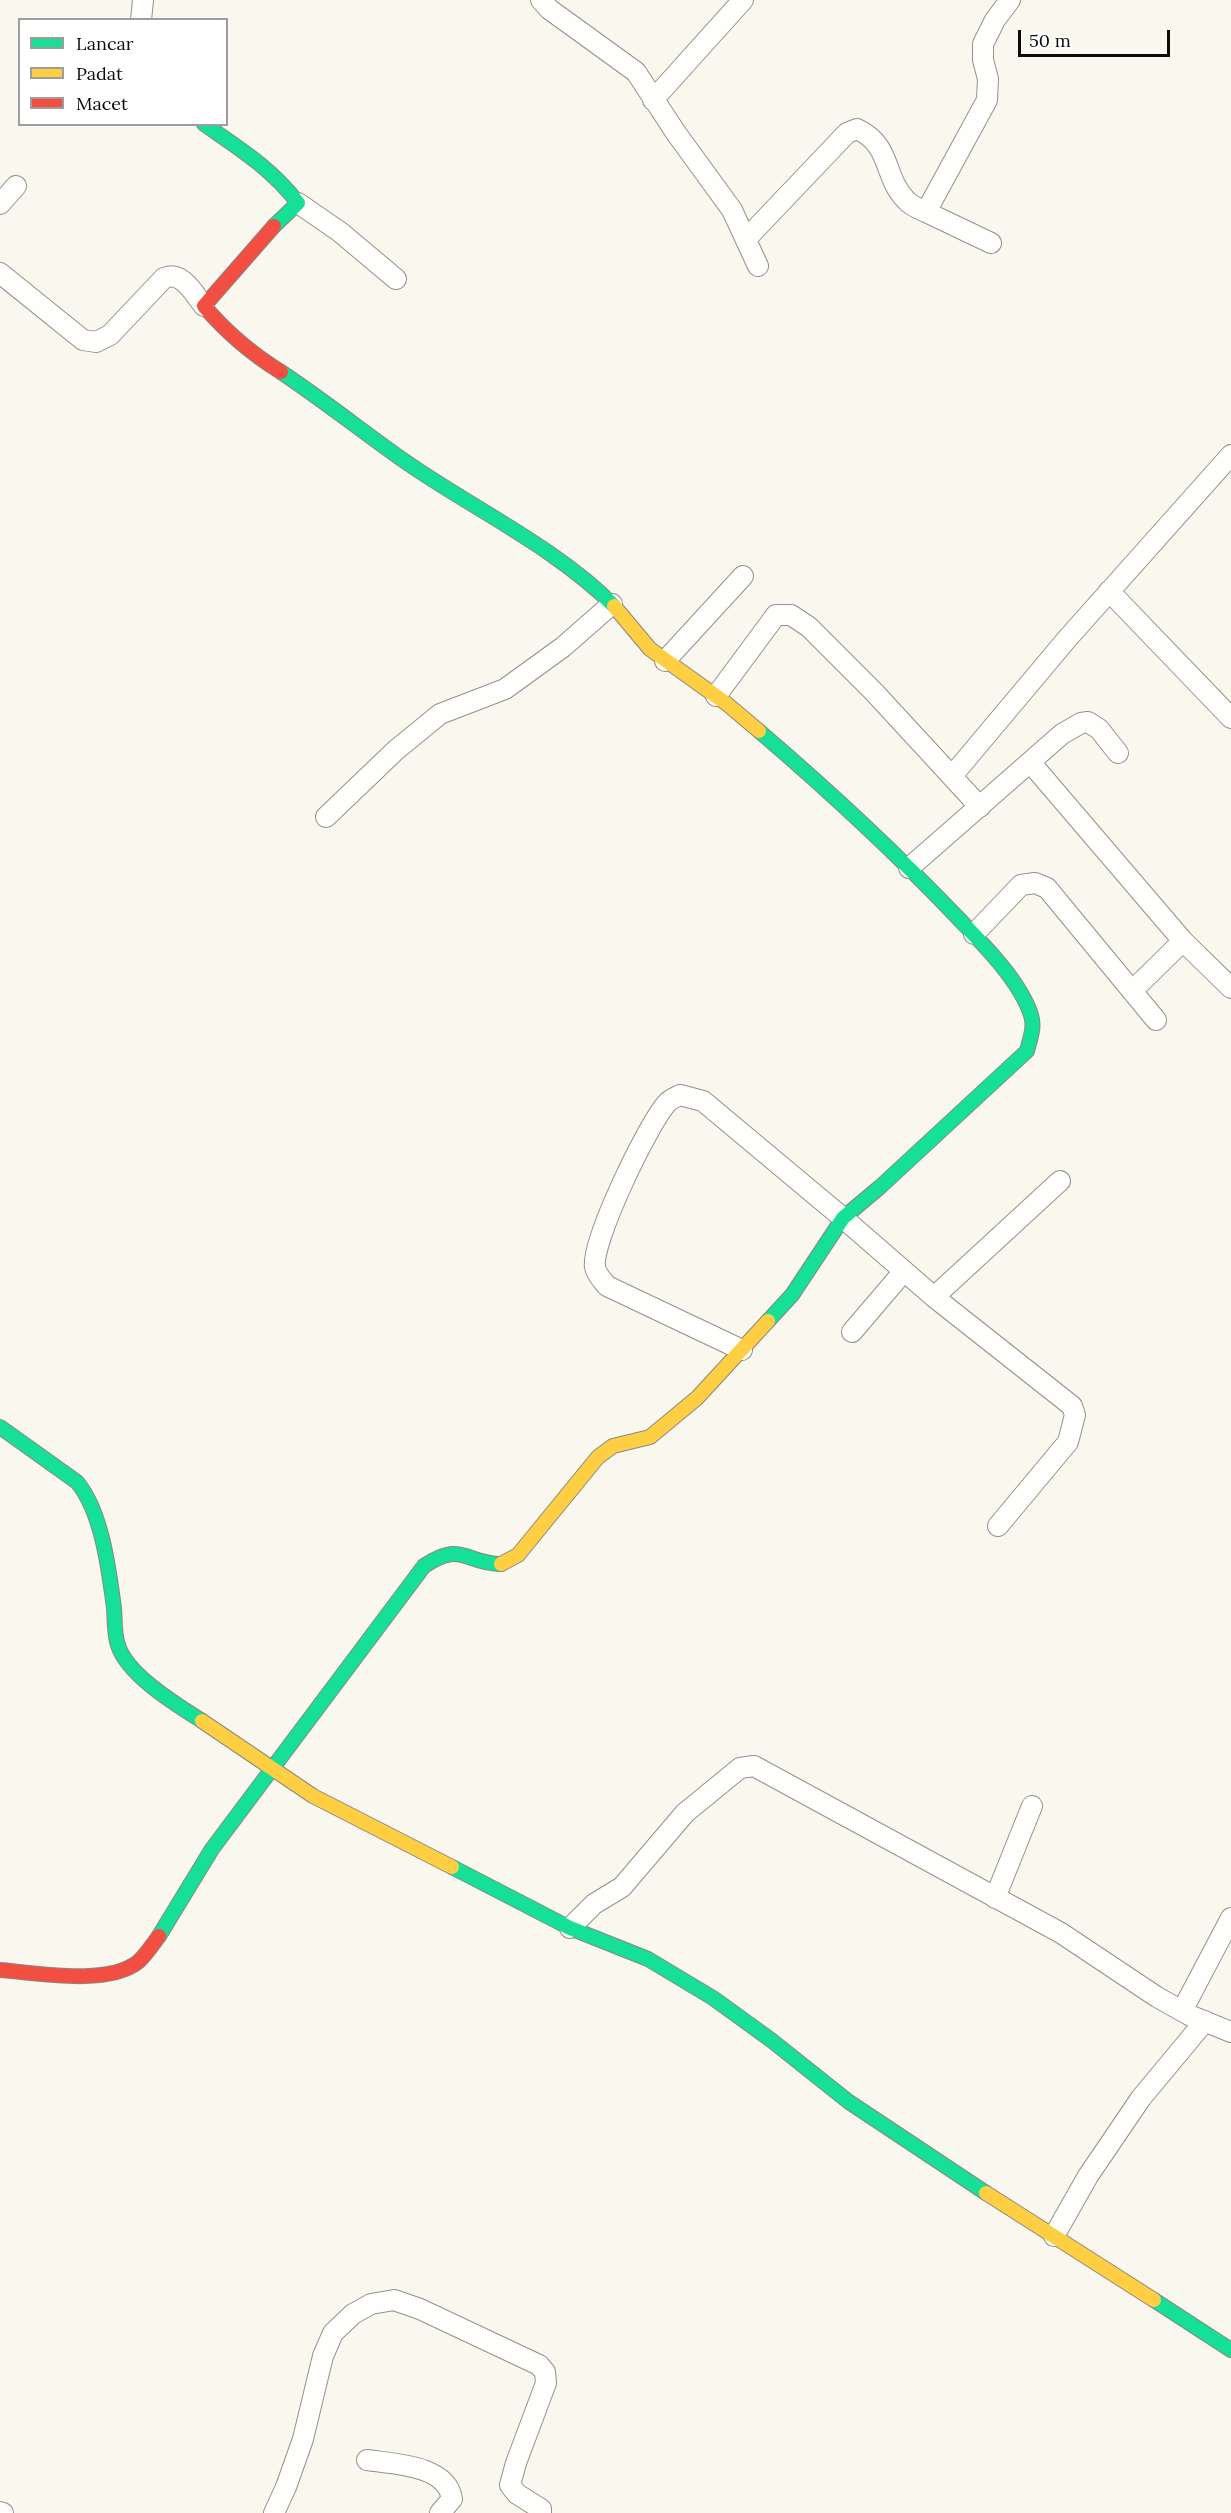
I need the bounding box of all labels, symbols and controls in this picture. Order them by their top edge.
legend [18,18,228,126]
scale bar [1021,18,1172,56]
text: 50 m [1029,29,1071,52]
text: Lancar [76,32,134,55]
text: Padat [76,62,123,85]
text: Macet [76,92,128,115]

